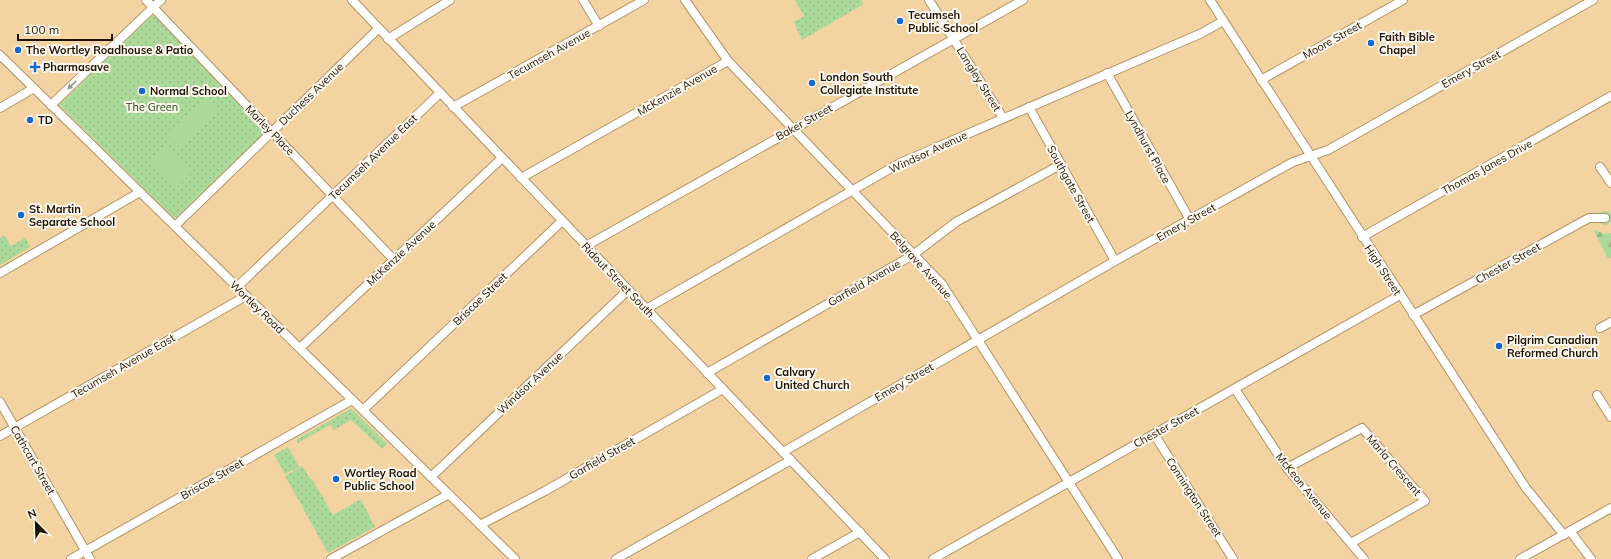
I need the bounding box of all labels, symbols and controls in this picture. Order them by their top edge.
place label: Tecumseh Public School [908,8,978,35]
scale bar [18,16,112,42]
marker: Tecumseh Public School [895,16,905,26]
street label: Moore Street [1300,18,1364,62]
text: 100 m [24,22,59,37]
street label: Tecumseh Avenue [505,25,593,82]
place label: Faith Bible Chapel [1379,30,1435,57]
marker: Faith Bible Chapel [1366,38,1376,48]
place label: The Wortley Roadhouse & Patio [26,43,194,57]
street label: Langley Street [954,44,1004,114]
marker: The Wortley Roadhouse & Patio [13,45,23,55]
street label: Emery Street [1439,47,1503,91]
place label: Pharmasave [43,60,109,74]
street label: Duchess Avenue [276,60,346,128]
marker: Pharmasave [30,62,40,72]
street label: McKenzie Avenue [635,62,719,118]
place label: London South Collegiate Institute [820,70,918,97]
marker: London South Collegiate Institute [807,78,817,88]
one-way arrow [67,80,77,89]
place label: Normal School [150,84,227,98]
marker: Normal School [137,86,147,96]
park label: The Green [126,100,178,114]
street label: Baker Street [773,101,835,143]
street label: Marley Place [242,102,298,158]
street label: Lyndhurst Place [1122,108,1174,186]
street label: Tecumseh Avenue East [326,111,420,203]
place label: TD [38,113,53,127]
marker: TD [25,115,35,125]
street label: Windsor Avenue [887,128,969,176]
street label: Thomas Janes Drive [1439,136,1535,198]
street label: Southgate Street [1044,143,1098,225]
street label: Emery Street [1154,200,1218,244]
place label: St. Martin Separate School [29,202,115,229]
marker: St. Martin Separate School [16,210,26,220]
street label: McKenzie Avenue [363,217,439,289]
street label: Belgrave Avenue [887,228,955,302]
street label: Ridout Street South [578,239,658,321]
street label: Chester Street [1473,239,1543,287]
street label: High Street [1361,242,1405,298]
street label: Garfield Avenue [825,257,903,309]
street label: Briscoe Street [450,269,510,329]
street label: Wortley Road [227,278,287,336]
street label: Tecumseh Avenue East [69,331,177,401]
place label: Pilgrim Canadian Reformed Church [1507,333,1598,360]
marker: Pilgrim Canadian Reformed Church [1494,341,1504,351]
street label: Windsor Avenue [494,349,566,417]
street label: Emery Street [872,359,936,404]
place label: Calvary United Church [775,365,850,392]
marker: Calvary United Church [762,373,772,383]
street label: Chester Street [1131,403,1201,451]
street label: Cathcart Street [8,423,59,497]
street label: Marla Crescent [1364,431,1425,499]
street label: Garfield Street [567,433,638,482]
street label: McKeon Avenue [1273,450,1335,522]
street label: Briscoe Street [178,455,246,503]
street label: Connington Street [1163,455,1225,539]
place label: Wortley Road Public School [344,466,417,493]
marker: Wortley Road Public School [331,474,341,484]
north arrow [16,503,56,543]
text: N [26,506,39,522]

